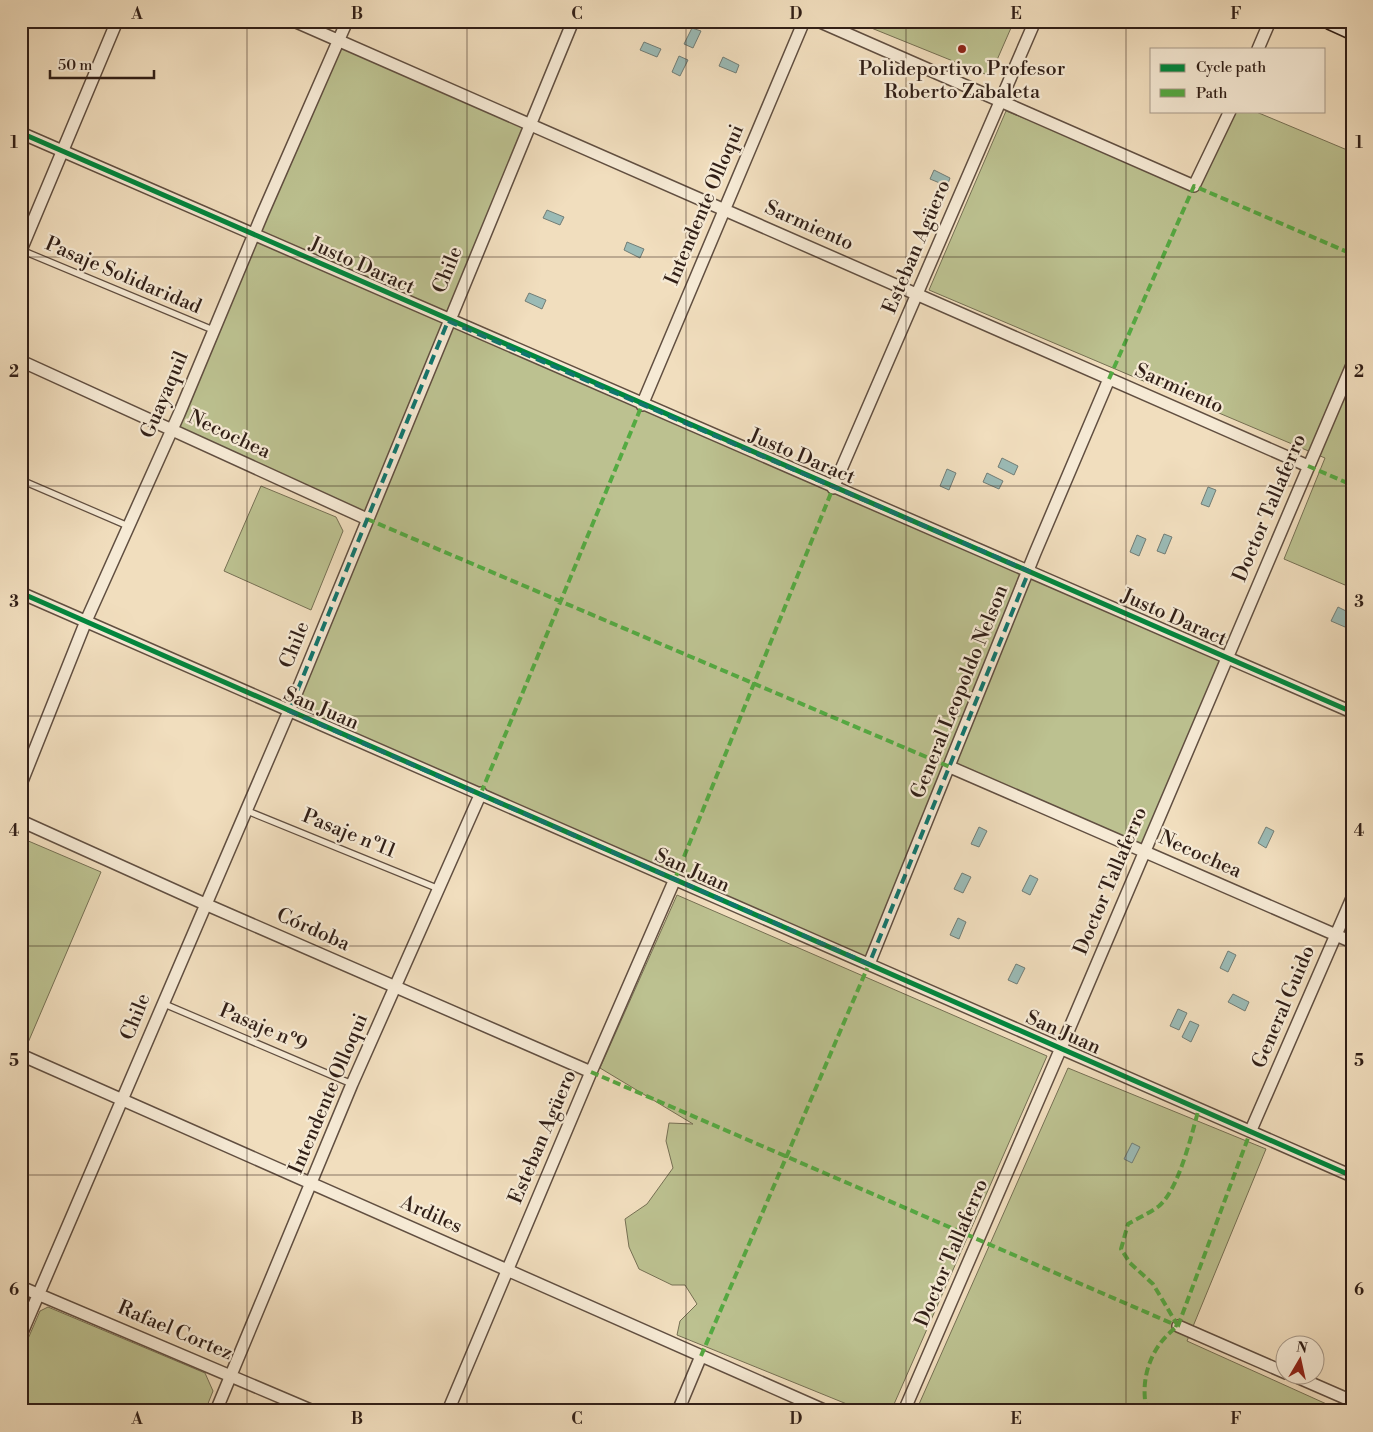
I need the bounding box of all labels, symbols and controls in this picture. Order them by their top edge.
text: A [130,4,143,24]
text: B [351,4,363,24]
text: C [571,4,583,24]
text: D [790,4,803,24]
text: E [1010,4,1022,24]
text: F [1230,4,1242,24]
marker: Polideportivo Profesor Roberto Zabaleta [956,43,968,55]
scale bar [50,48,154,80]
legend [1150,48,1326,112]
text: 50 m [58,56,92,75]
place label: Polideportivo Profesor Roberto Zabaleta [859,57,1066,105]
text: Cycle path [1196,58,1266,77]
text: Path [1196,84,1228,103]
street label: Intendente Olloqui [660,121,750,289]
text: 1 [10,133,18,153]
text: 1 [1355,133,1363,153]
street label: Esteban Agüero [878,176,956,318]
street label: Sarmiento [761,195,857,257]
street label: Justo Daract [305,231,419,300]
street label: Pasaje Solidaridad [41,232,206,320]
street label: Chile [427,243,469,297]
street label: Guayaquil [135,348,195,442]
street label: Sarmiento [1131,358,1227,420]
text: 2 [9,362,19,382]
text: 2 [1354,362,1364,382]
street label: Necochea [184,405,275,465]
street label: Justo Daract [744,423,859,491]
street label: Doctor Tallaferro [1228,430,1312,586]
street label: General Leopoldo Nelson [906,581,1014,802]
street label: Justo Daract [1117,583,1231,652]
text: 3 [9,592,19,612]
text: 3 [1354,592,1364,612]
street label: Chile [274,618,316,672]
street label: San Juan [279,682,363,736]
street label: Doctor Tallaferro [1069,803,1153,959]
street label: Pasaje nº11 [298,804,400,864]
text: 4 [9,821,20,841]
text: 4 [1354,821,1365,841]
street label: Necochea [1155,826,1246,885]
street label: San Juan [651,843,734,899]
street label: Córdoba [272,903,354,958]
street label: General Guido [1247,942,1321,1072]
street label: Chile [115,990,157,1044]
street label: Pasaje nº9 [215,998,311,1058]
street label: San Juan [1022,1005,1105,1061]
street label: Intendente Olloqui [284,1010,374,1178]
text: 5 [9,1051,19,1071]
text: 5 [1354,1051,1364,1071]
street label: Esteban Agüero [504,1066,582,1208]
street label: Doctor Tallaferro [910,1175,994,1331]
street label: Ardiles [395,1190,466,1240]
text: 6 [9,1280,19,1300]
text: 6 [1354,1280,1364,1300]
street label: Rafael Cortez [114,1296,236,1366]
north arrow [1276,1334,1326,1384]
text: N [1295,1338,1309,1358]
text: A [130,1409,143,1429]
text: B [351,1409,363,1429]
text: C [571,1409,583,1429]
text: D [790,1409,803,1429]
text: E [1010,1409,1022,1429]
text: F [1230,1409,1242,1429]

